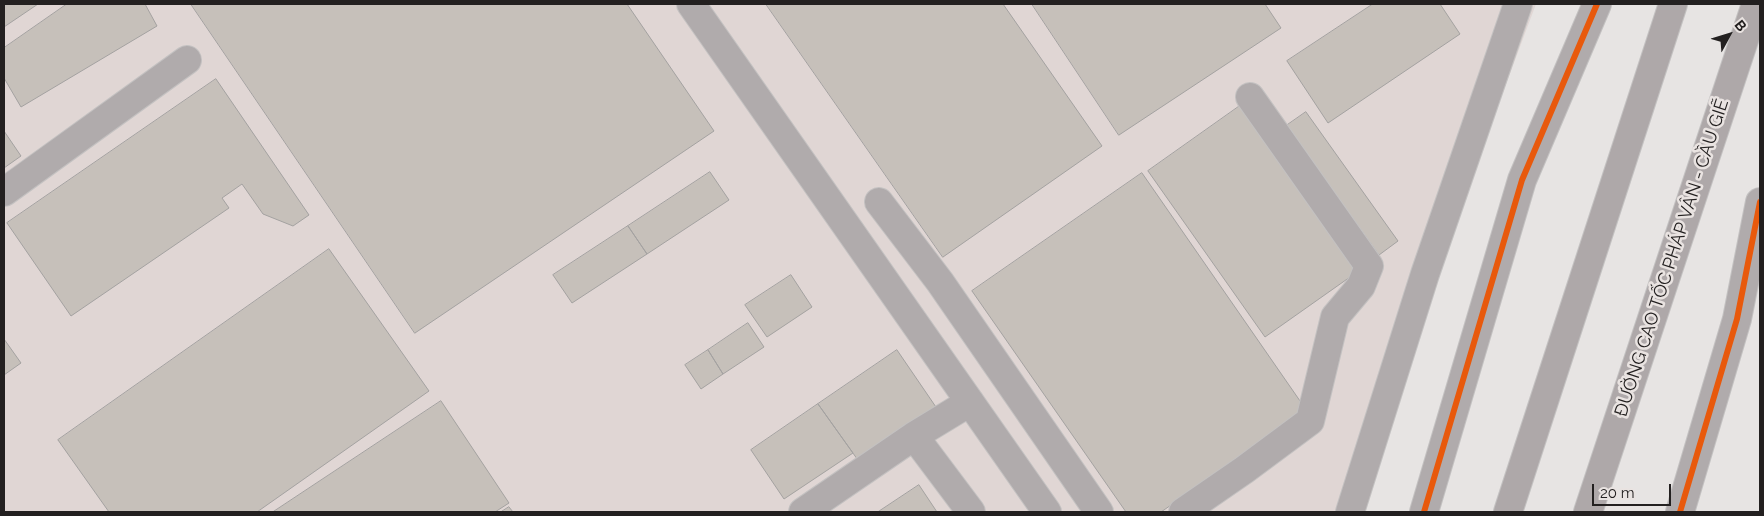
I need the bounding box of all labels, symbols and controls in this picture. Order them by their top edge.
north arrow [1704,10,1754,60]
text: B [1731,17,1750,34]
street label: ĐƯỜNG CAO TỐC PHÁP VÂN - CẦU GIẼ [1610,97,1734,419]
scale bar [1594,474,1673,506]
text: 20 m [1600,484,1635,502]

